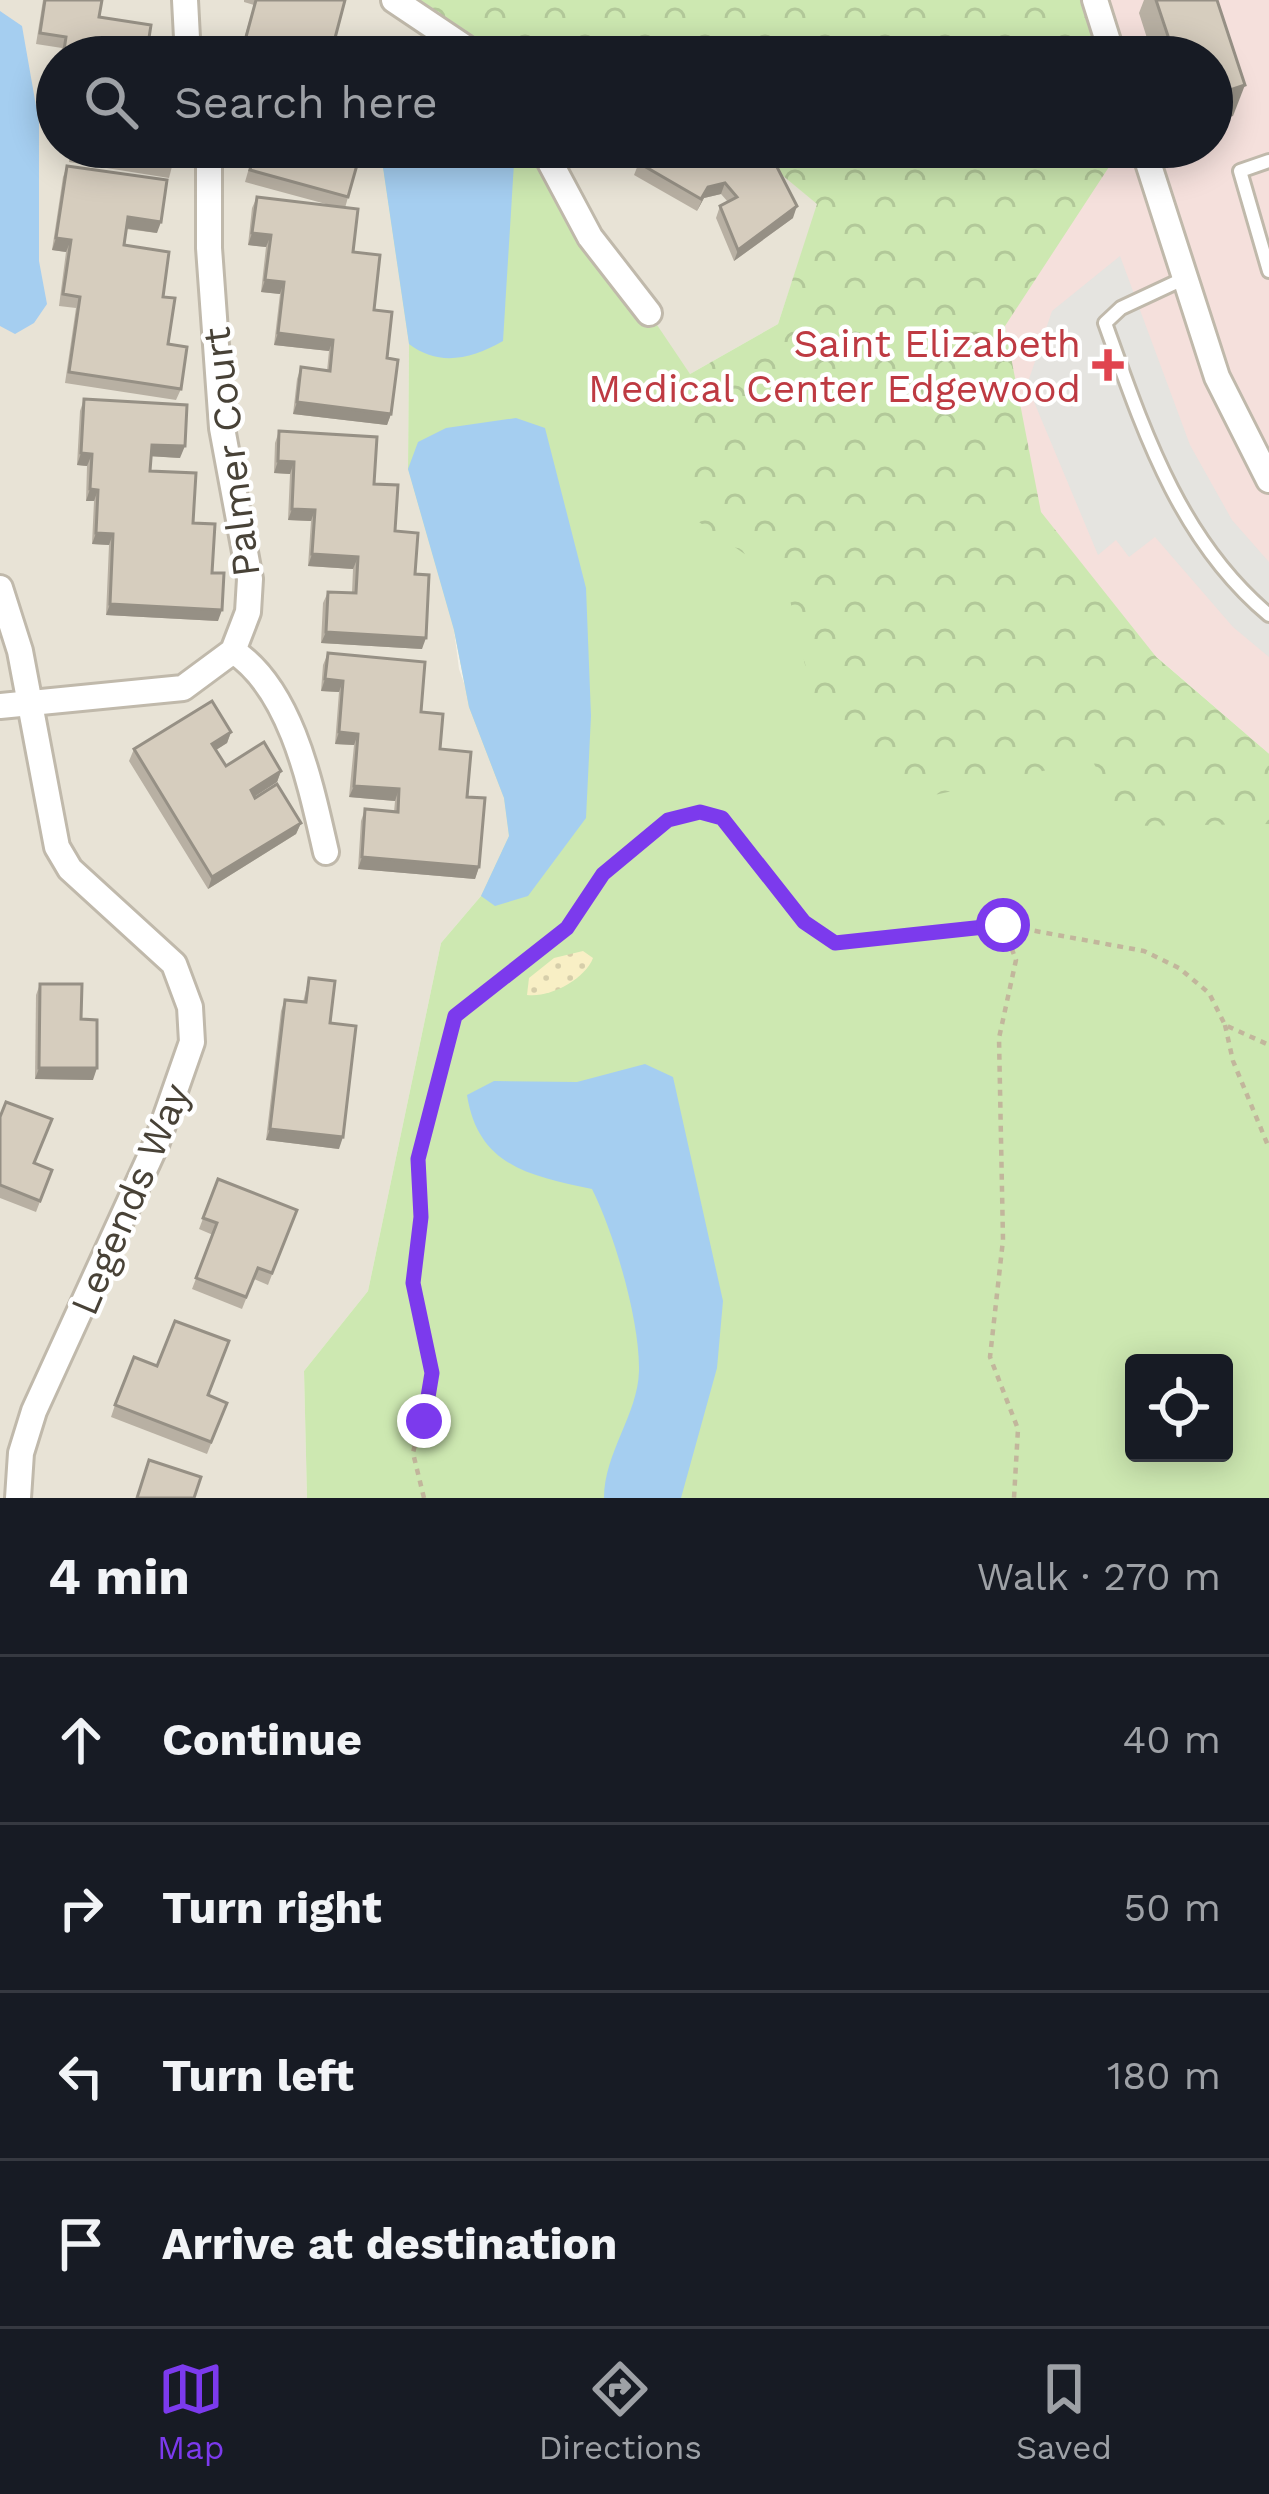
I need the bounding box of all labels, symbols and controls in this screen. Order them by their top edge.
search box [36,36,1233,168]
icon: search [78,69,144,135]
text: Search here [174,76,438,129]
place label: Saint Elizabeth Medical Center Edgewood [588,321,1081,411]
street label: Palmer Court [193,325,269,579]
marker: Saint Elizabeth Medical Center Edgewood [1092,349,1124,381]
route start [976,898,1030,952]
street label: Legends Way [61,1077,199,1321]
map controls [1125,1354,1233,1462]
button: locate [1125,1354,1233,1462]
route end [397,1394,451,1448]
text: 4 min [48,1547,190,1606]
text: Walk · 270 m [977,1554,1221,1599]
icon: ahead [48,1707,114,1773]
text: Continue [162,1713,362,1766]
text: 40 m [1122,1717,1221,1762]
icon: right [48,1875,114,1941]
text: Turn right [162,1881,382,1934]
text: 50 m [1124,1885,1221,1930]
icon: left [48,2043,114,2109]
text: Turn left [162,2049,354,2102]
text: 180 m [1107,2053,1221,2098]
icon: arrive [48,2211,114,2277]
text: Arrive at destination [162,2217,617,2270]
tab: Map [157,2356,224,2467]
tab: Directions [539,2356,702,2467]
tab: Saved [1016,2356,1112,2467]

